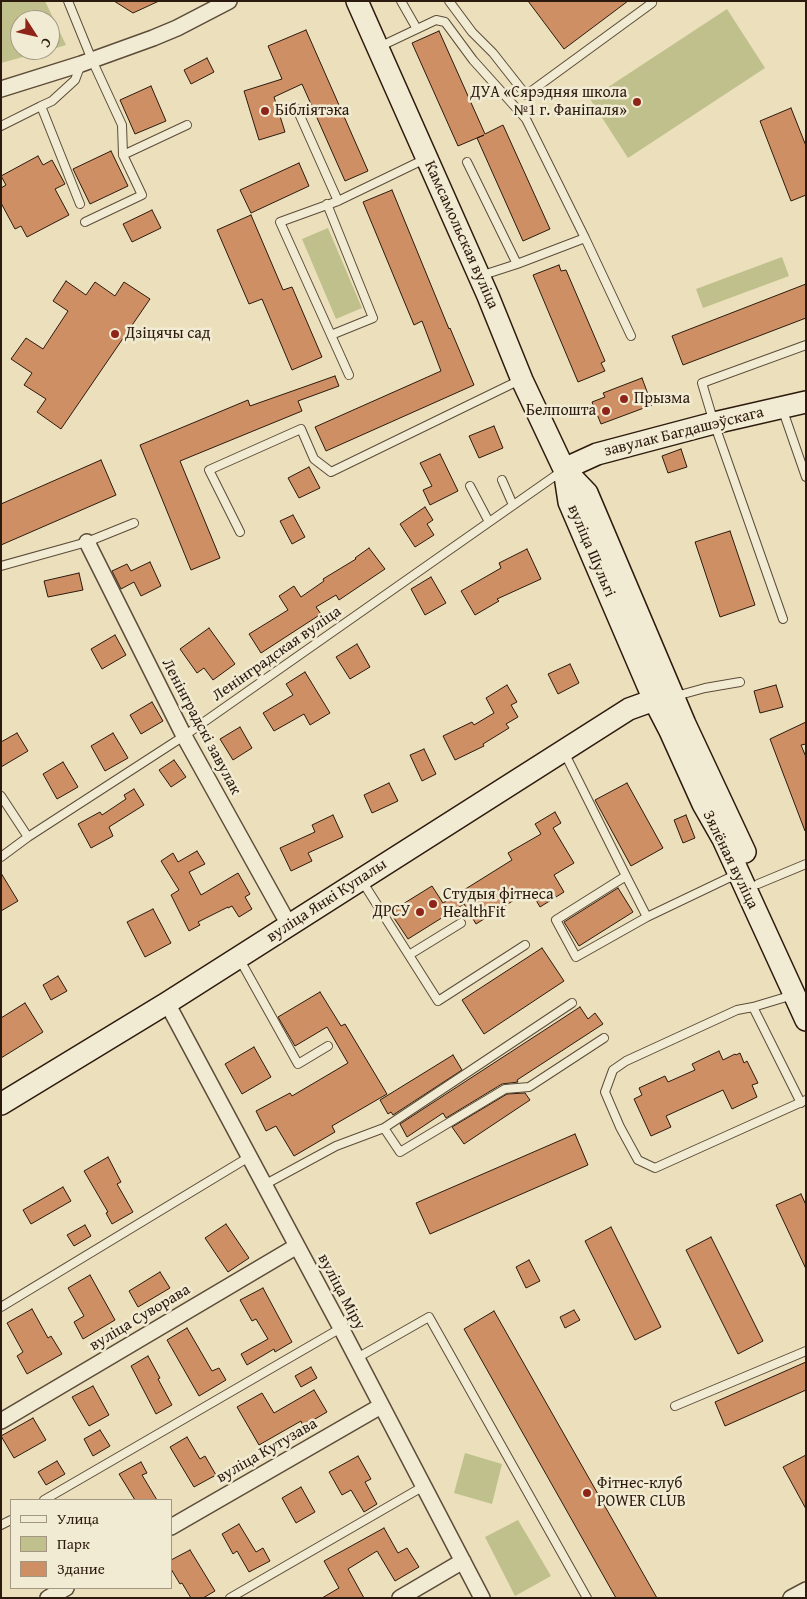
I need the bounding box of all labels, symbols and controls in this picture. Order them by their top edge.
north arrow [10,10,60,60]
text: С [36,34,57,52]
place label: ДУА «Сярэдняя школа №1 г. Фаніпаля» [470,83,627,121]
marker: ДУА «Сярэдняя школа №1 г. Фаніпаля» [631,96,643,108]
place label: Бібліятэка [275,101,349,121]
marker: Бібліятэка [259,105,271,117]
street label: Камсамольская вуліца [420,158,502,312]
place label: Дзіцячы сад [125,324,211,344]
marker: Дзіцячы сад [109,328,121,340]
place label: Прызма [634,389,690,409]
marker: Прызма [618,393,630,405]
place label: Белпошта [526,401,596,421]
street label: завулак Багдашэўскага [602,403,766,461]
marker: Белпошта [600,405,612,417]
street label: вуліца Шульгі [563,502,619,600]
street label: Ленінградская вуліца [209,602,345,706]
street label: Ленінградскі завулак [157,656,245,798]
street label: Зялёная вуліца [698,808,762,912]
street label: вуліца Янкі Купалы [263,855,391,947]
place label: Студыя фітнеса HealthFit [443,885,554,923]
marker: Студыя фітнеса HealthFit [427,898,439,910]
place label: ДРСУ [373,902,410,922]
marker: ДРСУ [414,906,426,918]
street label: вуліца Міру [313,1251,369,1333]
street label: вуліца Суворава [86,1280,194,1356]
street label: вуліца Кутузава [213,1414,321,1488]
place label: Фітнес-клуб POWER CLUB [597,1474,686,1512]
marker: Фітнес-клуб POWER CLUB [581,1487,593,1499]
legend [10,1499,172,1589]
text: Улица [57,1508,99,1529]
text: Парк [57,1533,90,1554]
text: Здание [57,1558,105,1579]

